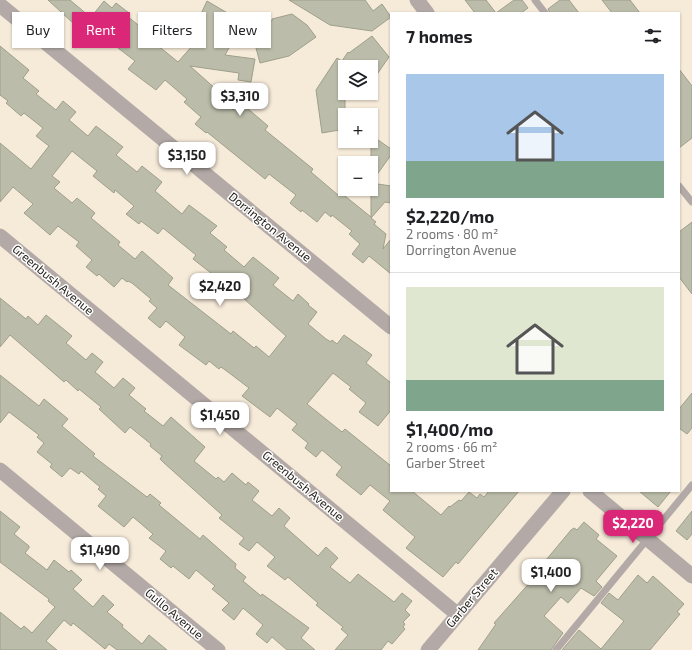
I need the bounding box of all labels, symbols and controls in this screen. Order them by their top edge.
chip: Buy [12,12,64,48]
chip: Rent [72,12,130,48]
chip: Filters [138,12,206,48]
chip: New [214,12,271,48]
icon: filters [642,25,664,47]
text: 7 homes [406,26,473,46]
map controls [338,60,378,196]
button: layers [338,60,378,100]
pin: $3,310 [207,83,273,117]
text: $3,310 [220,88,260,104]
icon: home [499,100,571,172]
button: + [338,108,378,148]
pin: $3,150 [154,142,220,176]
text: $3,150 [168,147,206,163]
button: − [338,156,378,196]
street label: Dorrington Avenue [227,189,315,264]
text: $2,220/mo [406,206,494,226]
text: 2 rooms · 80 m² [406,226,498,242]
street label: Greenbush Avenue [10,241,97,317]
text: Dorrington Avenue [406,242,517,258]
pin: $2,420 [187,273,253,307]
text: $2,420 [199,278,241,294]
icon: home [499,313,571,385]
pin: $1,450 [187,402,253,436]
text: $1,450 [200,407,240,423]
text: $1,400/mo [406,419,493,439]
text: 2 rooms · 66 m² [406,439,497,455]
street label: Greenbush Avenue [260,447,347,523]
text: Garber Street [406,455,485,471]
pin: $2,220 [600,510,666,544]
text: $2,220 [612,515,654,531]
pin: $1,490 [67,537,133,571]
text: $1,490 [80,542,120,558]
pin: $1,400 [518,559,584,593]
text: $1,400 [531,564,571,580]
street label: Garber Street [442,565,500,630]
street label: Gullo Avenue [143,585,206,641]

